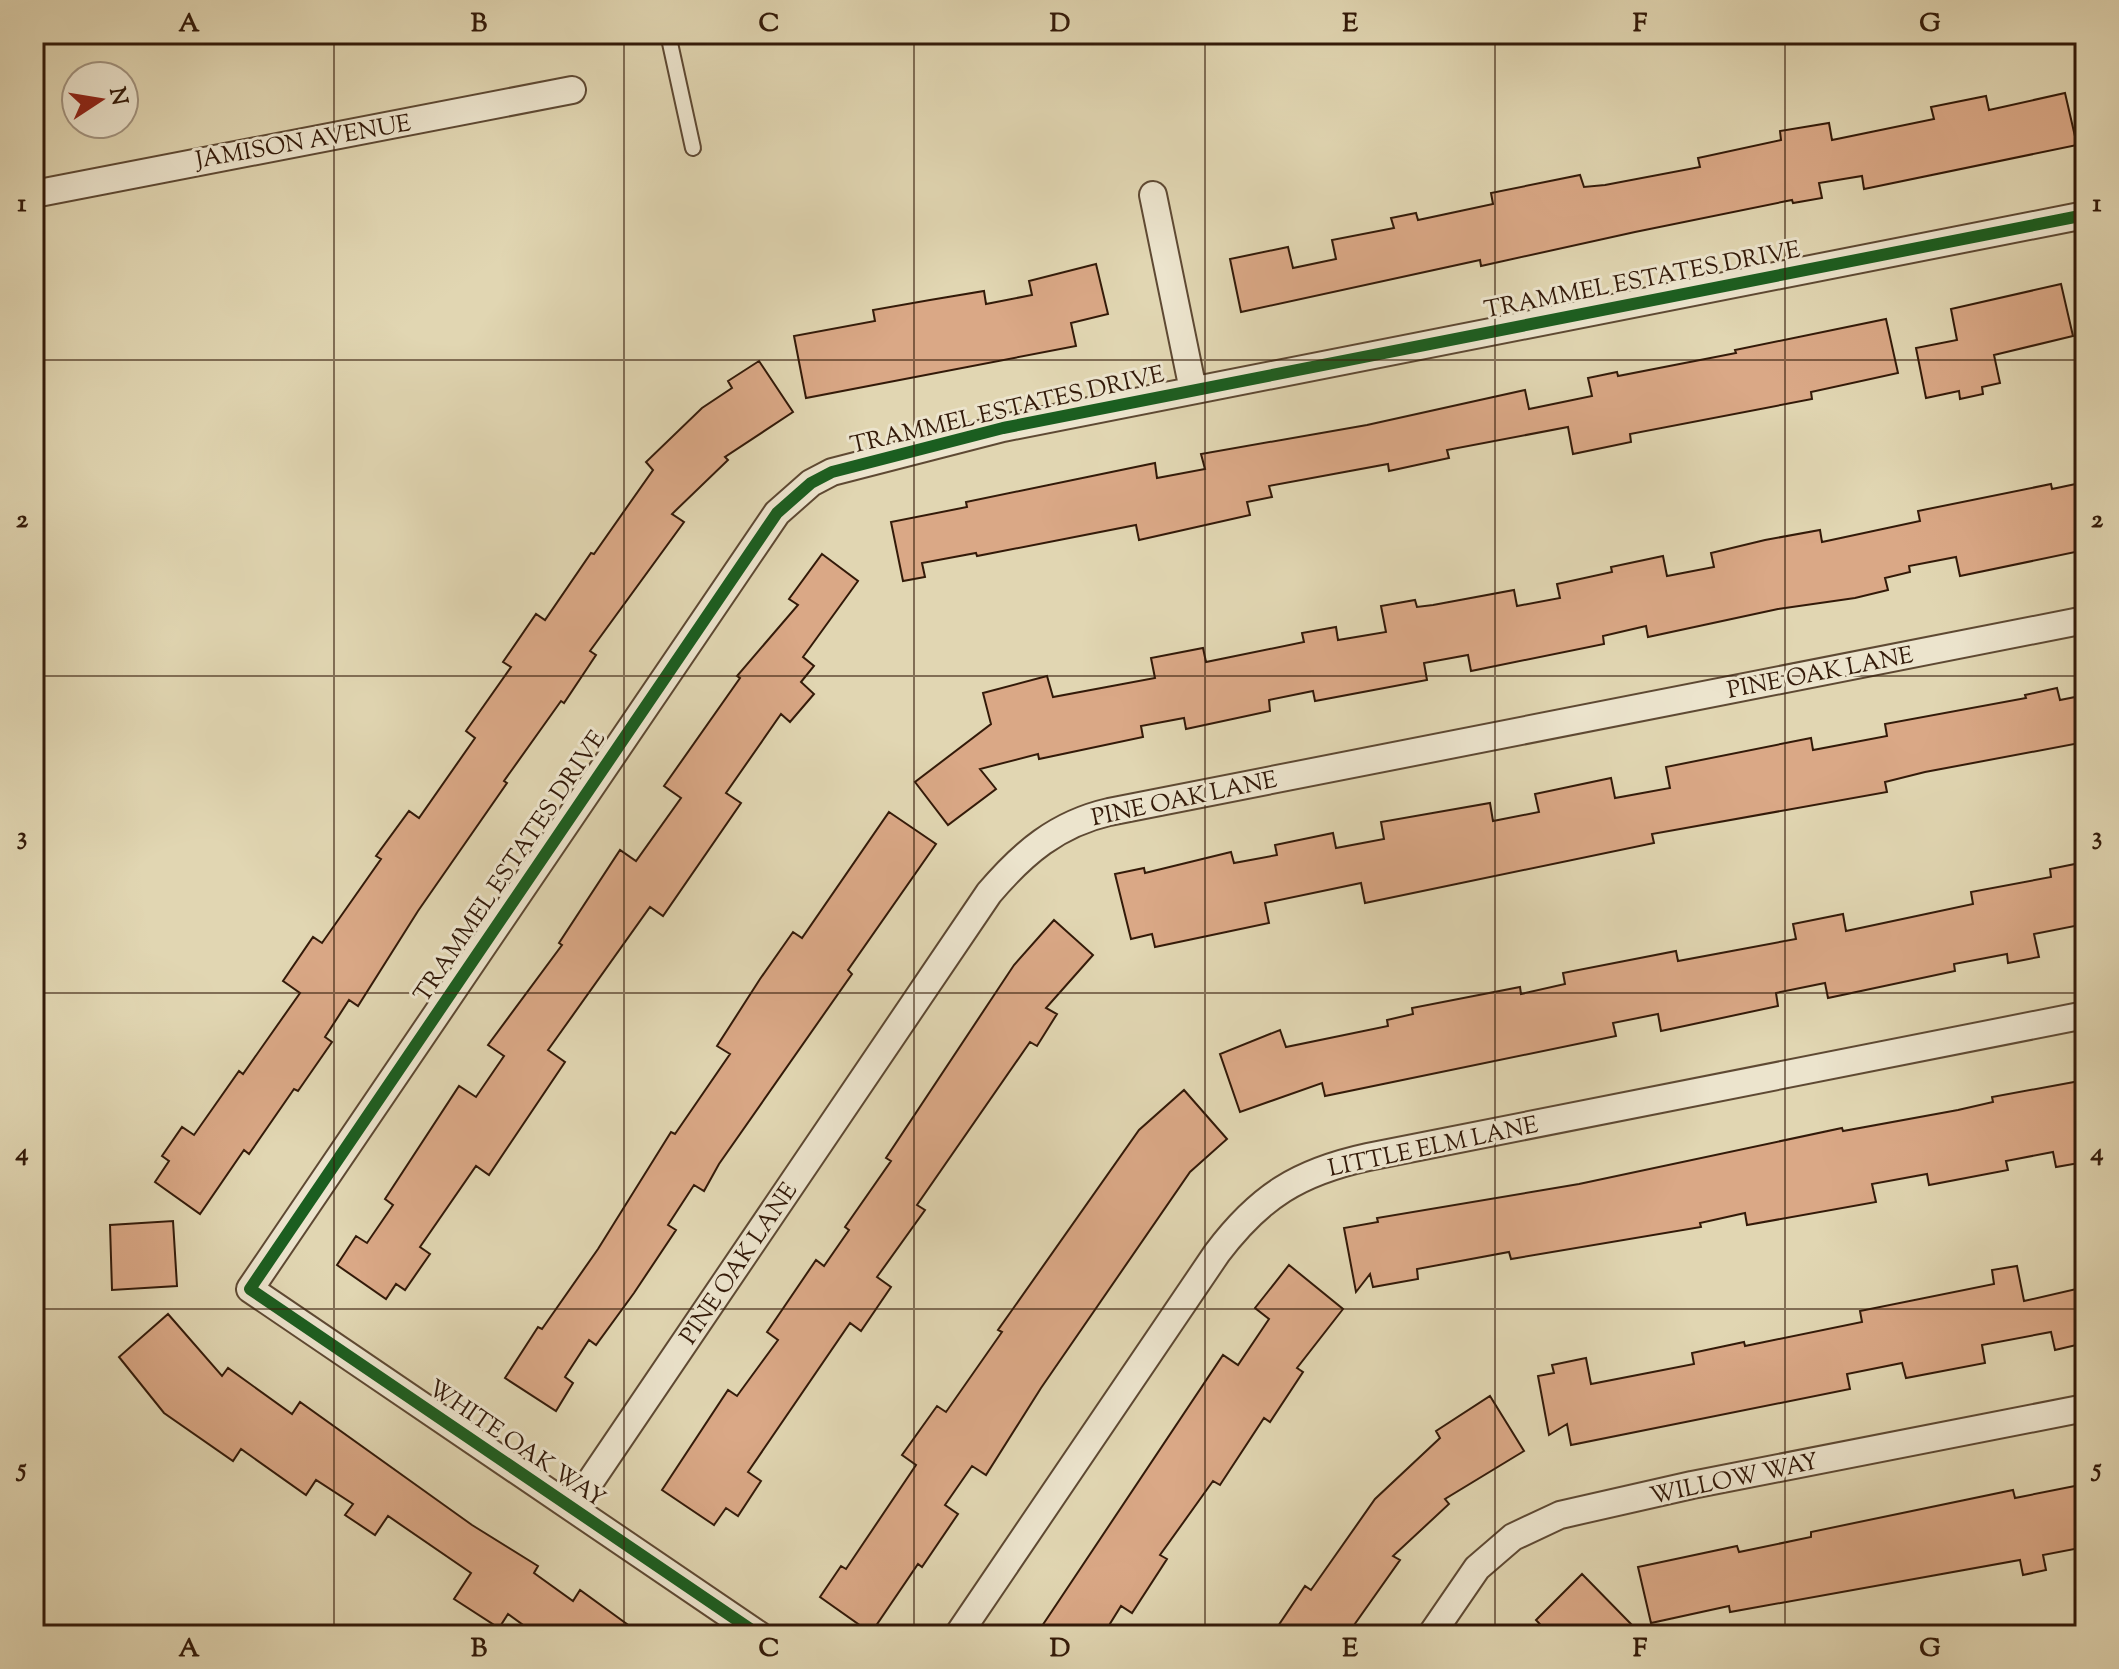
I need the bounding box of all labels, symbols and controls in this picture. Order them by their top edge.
text: A [178,6,200,43]
text: B [471,6,488,43]
text: C [759,6,779,43]
text: D [1050,6,1070,43]
text: E [1342,6,1358,43]
text: F [1633,6,1648,43]
text: G [1919,6,1941,43]
north arrow [60,60,140,140]
text: N [99,85,134,109]
street label: JAMISON AVENUE [191,107,414,179]
text: 1 [18,186,27,223]
text: 1 [2093,186,2102,223]
street label: TRAMMEL ESTATES DRIVE [1481,234,1804,328]
street label: TRAMMEL ESTATES DRIVE [847,358,1168,464]
text: 2 [16,502,29,539]
text: 2 [2091,502,2104,539]
street label: PINE OAK LANE [1724,639,1917,709]
street label: TRAMMEL ESTATES DRIVE [407,724,615,1010]
street label: PINE OAK LANE [1088,764,1281,836]
text: 3 [17,819,27,856]
text: 3 [2092,819,2102,856]
street label: LITTLE ELM LANE [1325,1109,1542,1187]
text: 4 [14,1135,29,1172]
text: 4 [2089,1135,2104,1172]
street label: PINE OAK LANE [673,1176,807,1352]
street label: WHITE OAK WAY [420,1373,611,1517]
street label: WILLOW WAY [1647,1445,1822,1514]
text: 5 [16,1451,27,1488]
text: 5 [2091,1451,2102,1488]
text: A [178,1631,200,1668]
text: B [471,1631,488,1668]
text: C [759,1631,779,1668]
text: D [1050,1631,1070,1668]
text: E [1342,1631,1358,1668]
text: F [1633,1631,1648,1668]
text: G [1919,1631,1941,1668]

